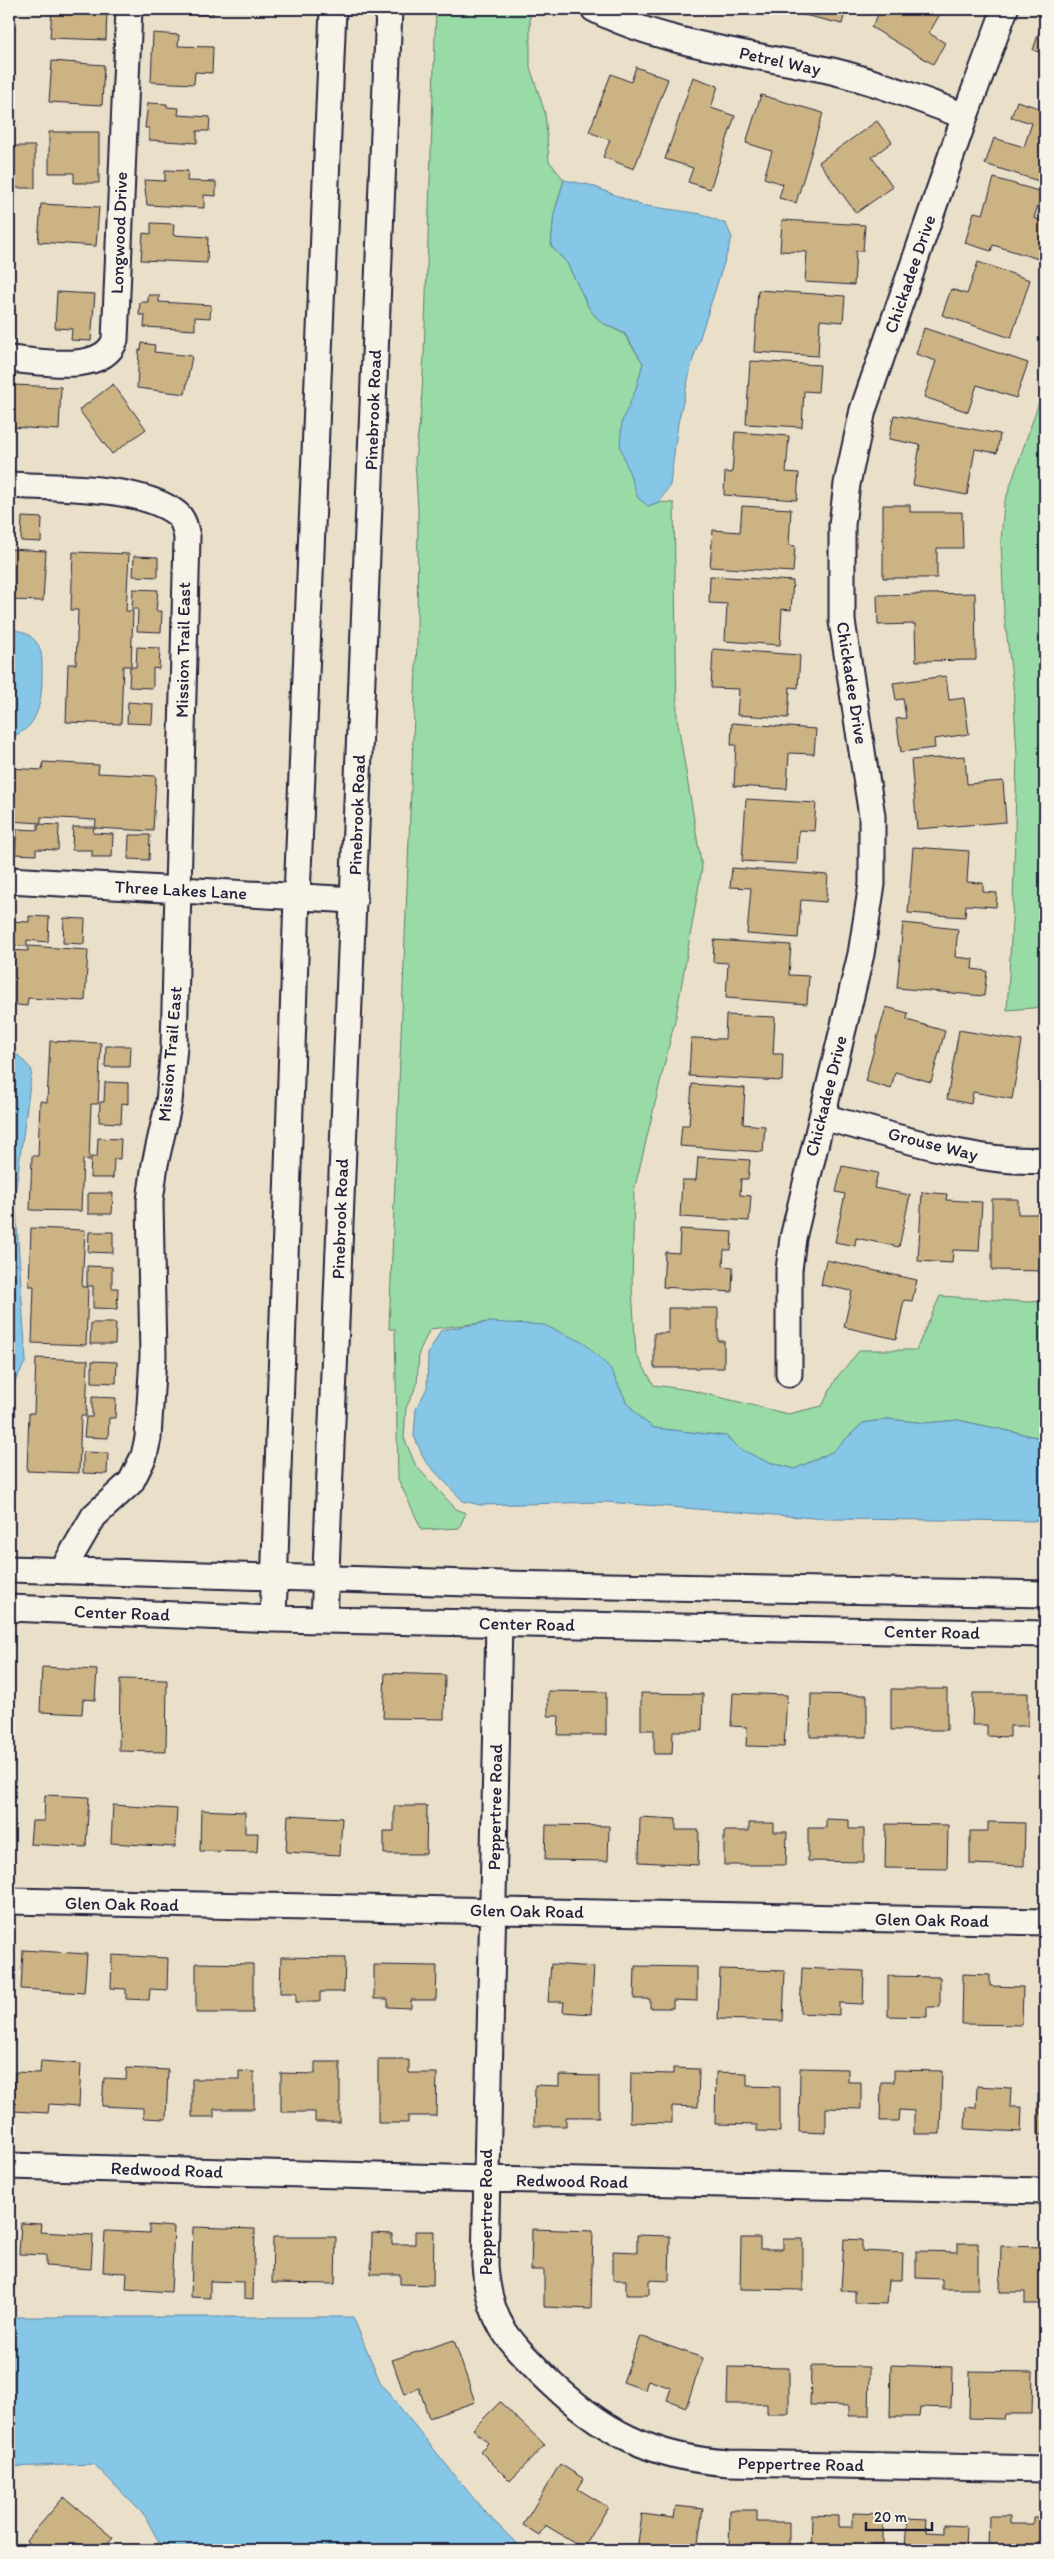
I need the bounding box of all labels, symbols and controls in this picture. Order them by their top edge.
street label: Petrel Way [737,42,823,80]
street label: Longwood Drive [106,171,132,295]
street label: Chickadee Drive [879,212,941,336]
street label: Pinebrook Road [360,349,386,471]
street label: Mission Trail East [171,582,195,718]
street label: Chickadee Drive [831,620,873,746]
street label: Pinebrook Road [344,754,370,876]
street label: Three Lakes Lane [114,876,248,904]
street label: Mission Trail East [153,985,187,1123]
street label: Chickadee Drive [800,1033,852,1159]
street label: Grouse Way [886,1122,981,1166]
street label: Pinebrook Road [327,1158,353,1280]
street label: Center Road [74,1600,170,1626]
street label: Center Road [479,1612,575,1636]
street label: Center Road [884,1620,980,1644]
street label: Peppertree Road [483,1743,507,1870]
street label: Glen Oak Road [65,1892,179,1916]
street label: Glen Oak Road [470,1899,584,1923]
street label: Glen Oak Road [875,1908,989,1932]
street label: Peppertree Road [475,2149,497,2275]
street label: Redwood Road [110,2157,224,2183]
street label: Redwood Road [516,2169,628,2193]
street label: Peppertree Road [738,2452,865,2476]
scale bar [866,2499,933,2531]
text: 20 m [874,2508,908,2526]

